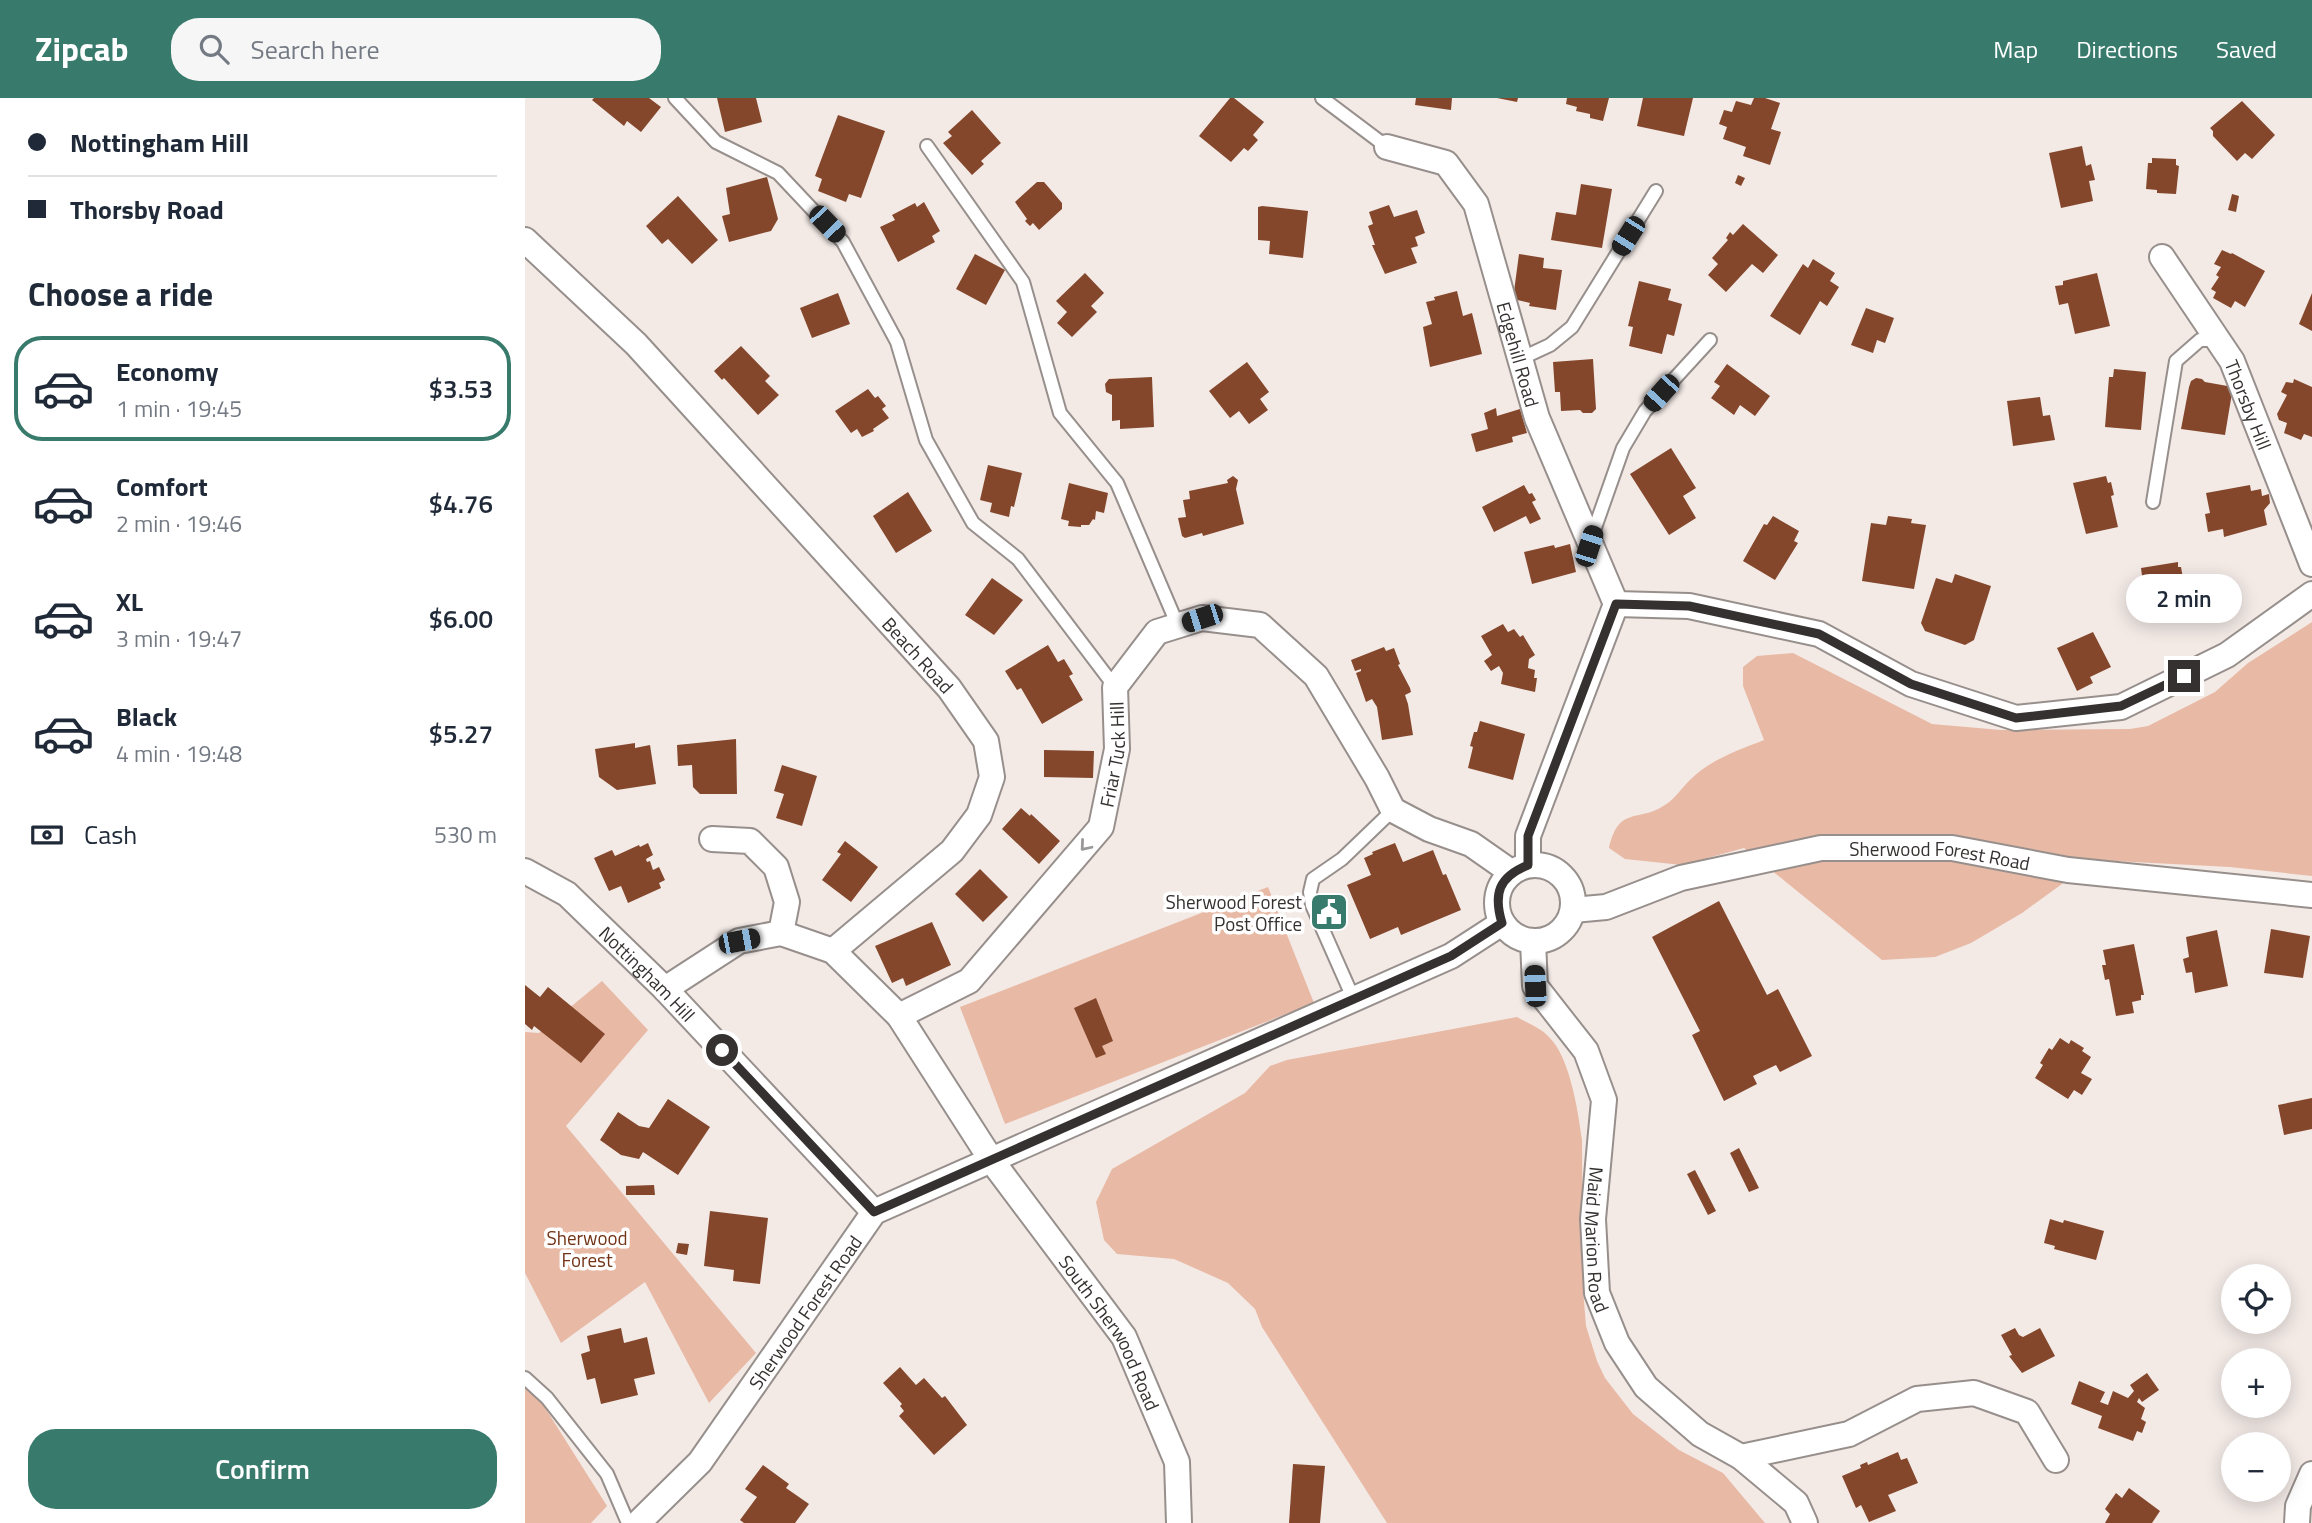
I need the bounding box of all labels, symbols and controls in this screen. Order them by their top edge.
search box [171,18,661,81]
text: Zipcab [35,24,129,74]
icon: search [195,30,233,68]
text: Search here [251,30,380,69]
text: Map [1993,31,2038,67]
text: Directions [2076,31,2178,67]
text: Saved [2216,31,2277,67]
text: Nottingham Hill [70,123,249,162]
text: Thorsby Road [70,190,224,229]
car [805,202,850,246]
car [1608,213,1649,259]
text: Choose a ride [28,270,213,318]
street label: Edgehill Road [1490,298,1548,410]
text: Economy [116,352,218,391]
street label: Thorsby Hill [2218,355,2280,454]
icon: car [32,357,95,420]
text: $3.53 [429,369,493,408]
car [1640,370,1683,416]
text: 1 min · 19:45 [116,391,242,426]
text: Comfort [116,467,208,506]
icon: car [32,472,95,535]
text: $4.76 [429,484,493,523]
text: 2 min · 19:46 [116,506,242,541]
car [1573,523,1606,569]
callout: 2 min [2126,574,2242,624]
text: 2 min [2156,581,2212,616]
text: XL [116,582,143,621]
icon: car [32,587,95,650]
text: $6.00 [429,599,493,638]
car [1179,602,1226,634]
street label: Beach Road [876,610,961,699]
text: 3 min · 19:47 [116,621,242,656]
route end [2168,660,2200,692]
text: Black [116,697,177,736]
street label: Friar Tuck Hill [1091,701,1131,810]
icon: car [32,702,95,765]
text: $5.27 [429,714,493,753]
text: 4 min · 19:48 [116,736,242,771]
text: Cash [84,815,137,854]
icon: cash [28,816,66,854]
text: 530 m [434,817,497,852]
street label: Sherwood Forest Road [1849,834,2033,877]
one-way arrow [1081,838,1093,851]
place label: Sherwood Forest Post Office [1165,887,1302,938]
public building icon: Sherwood Forest Post Office [1308,891,1350,933]
street label: Nottingham Hill [593,919,703,1028]
car [717,927,762,955]
car [1524,964,1547,1008]
route start [706,1034,738,1066]
street label: Maid Marion Road [1578,1166,1618,1316]
park label: Sherwood Forest [546,1223,628,1274]
street label: Sherwood Forest Road [741,1229,868,1395]
street label: South Sherwood Road [1052,1248,1168,1415]
map controls [2221,1264,2291,1502]
button: locate [2221,1264,2291,1334]
button: + [2221,1348,2291,1418]
button: Confirm [28,1429,497,1509]
button: − [2221,1432,2291,1502]

